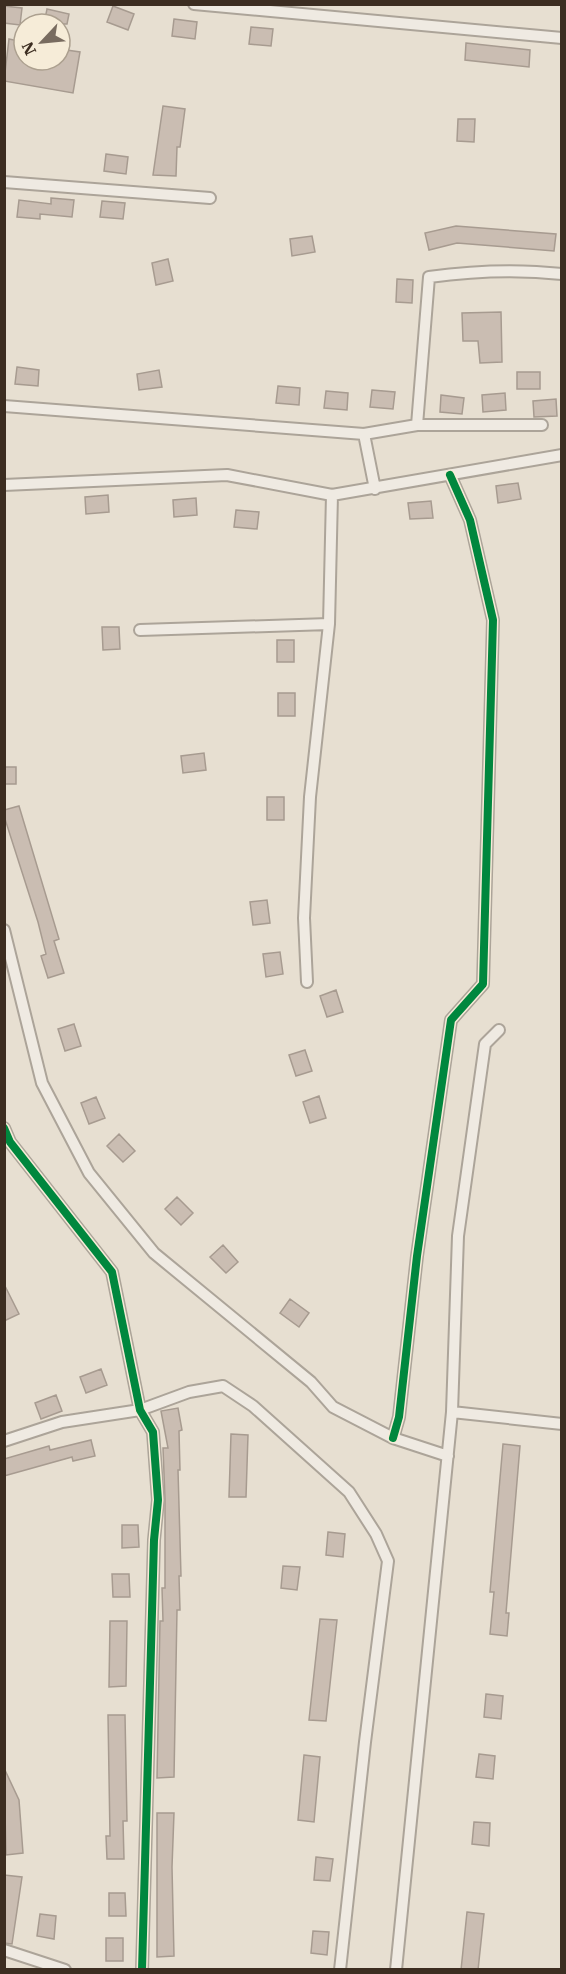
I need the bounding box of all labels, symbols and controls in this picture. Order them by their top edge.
north arrow [12,12,72,72]
text: N [17,39,40,59]

